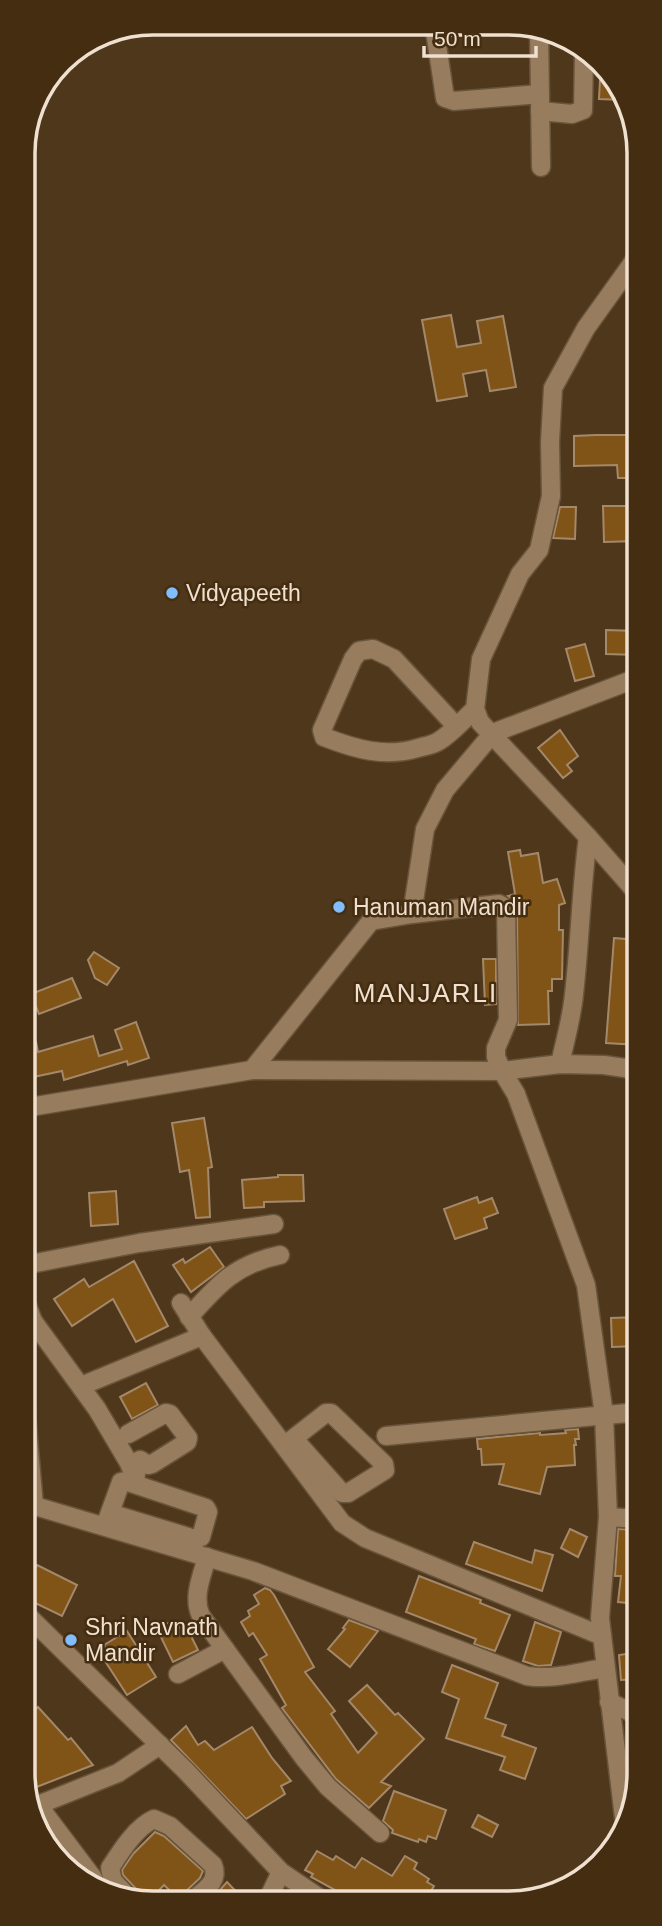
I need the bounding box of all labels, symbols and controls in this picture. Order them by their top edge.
scale bar [424,14,536,58]
text: 50 m [434,27,481,50]
place label: Vidyapeeth [186,580,301,606]
marker: Vidyapeeth [164,585,180,601]
place label: Hanuman Mandir [353,894,530,920]
marker: Hanuman Mandir [331,899,347,915]
district label: MANJARLI [354,978,498,1008]
place label: Shri Navnath Mandir [85,1614,218,1666]
marker: Shri Navnath Mandir [63,1632,79,1648]

